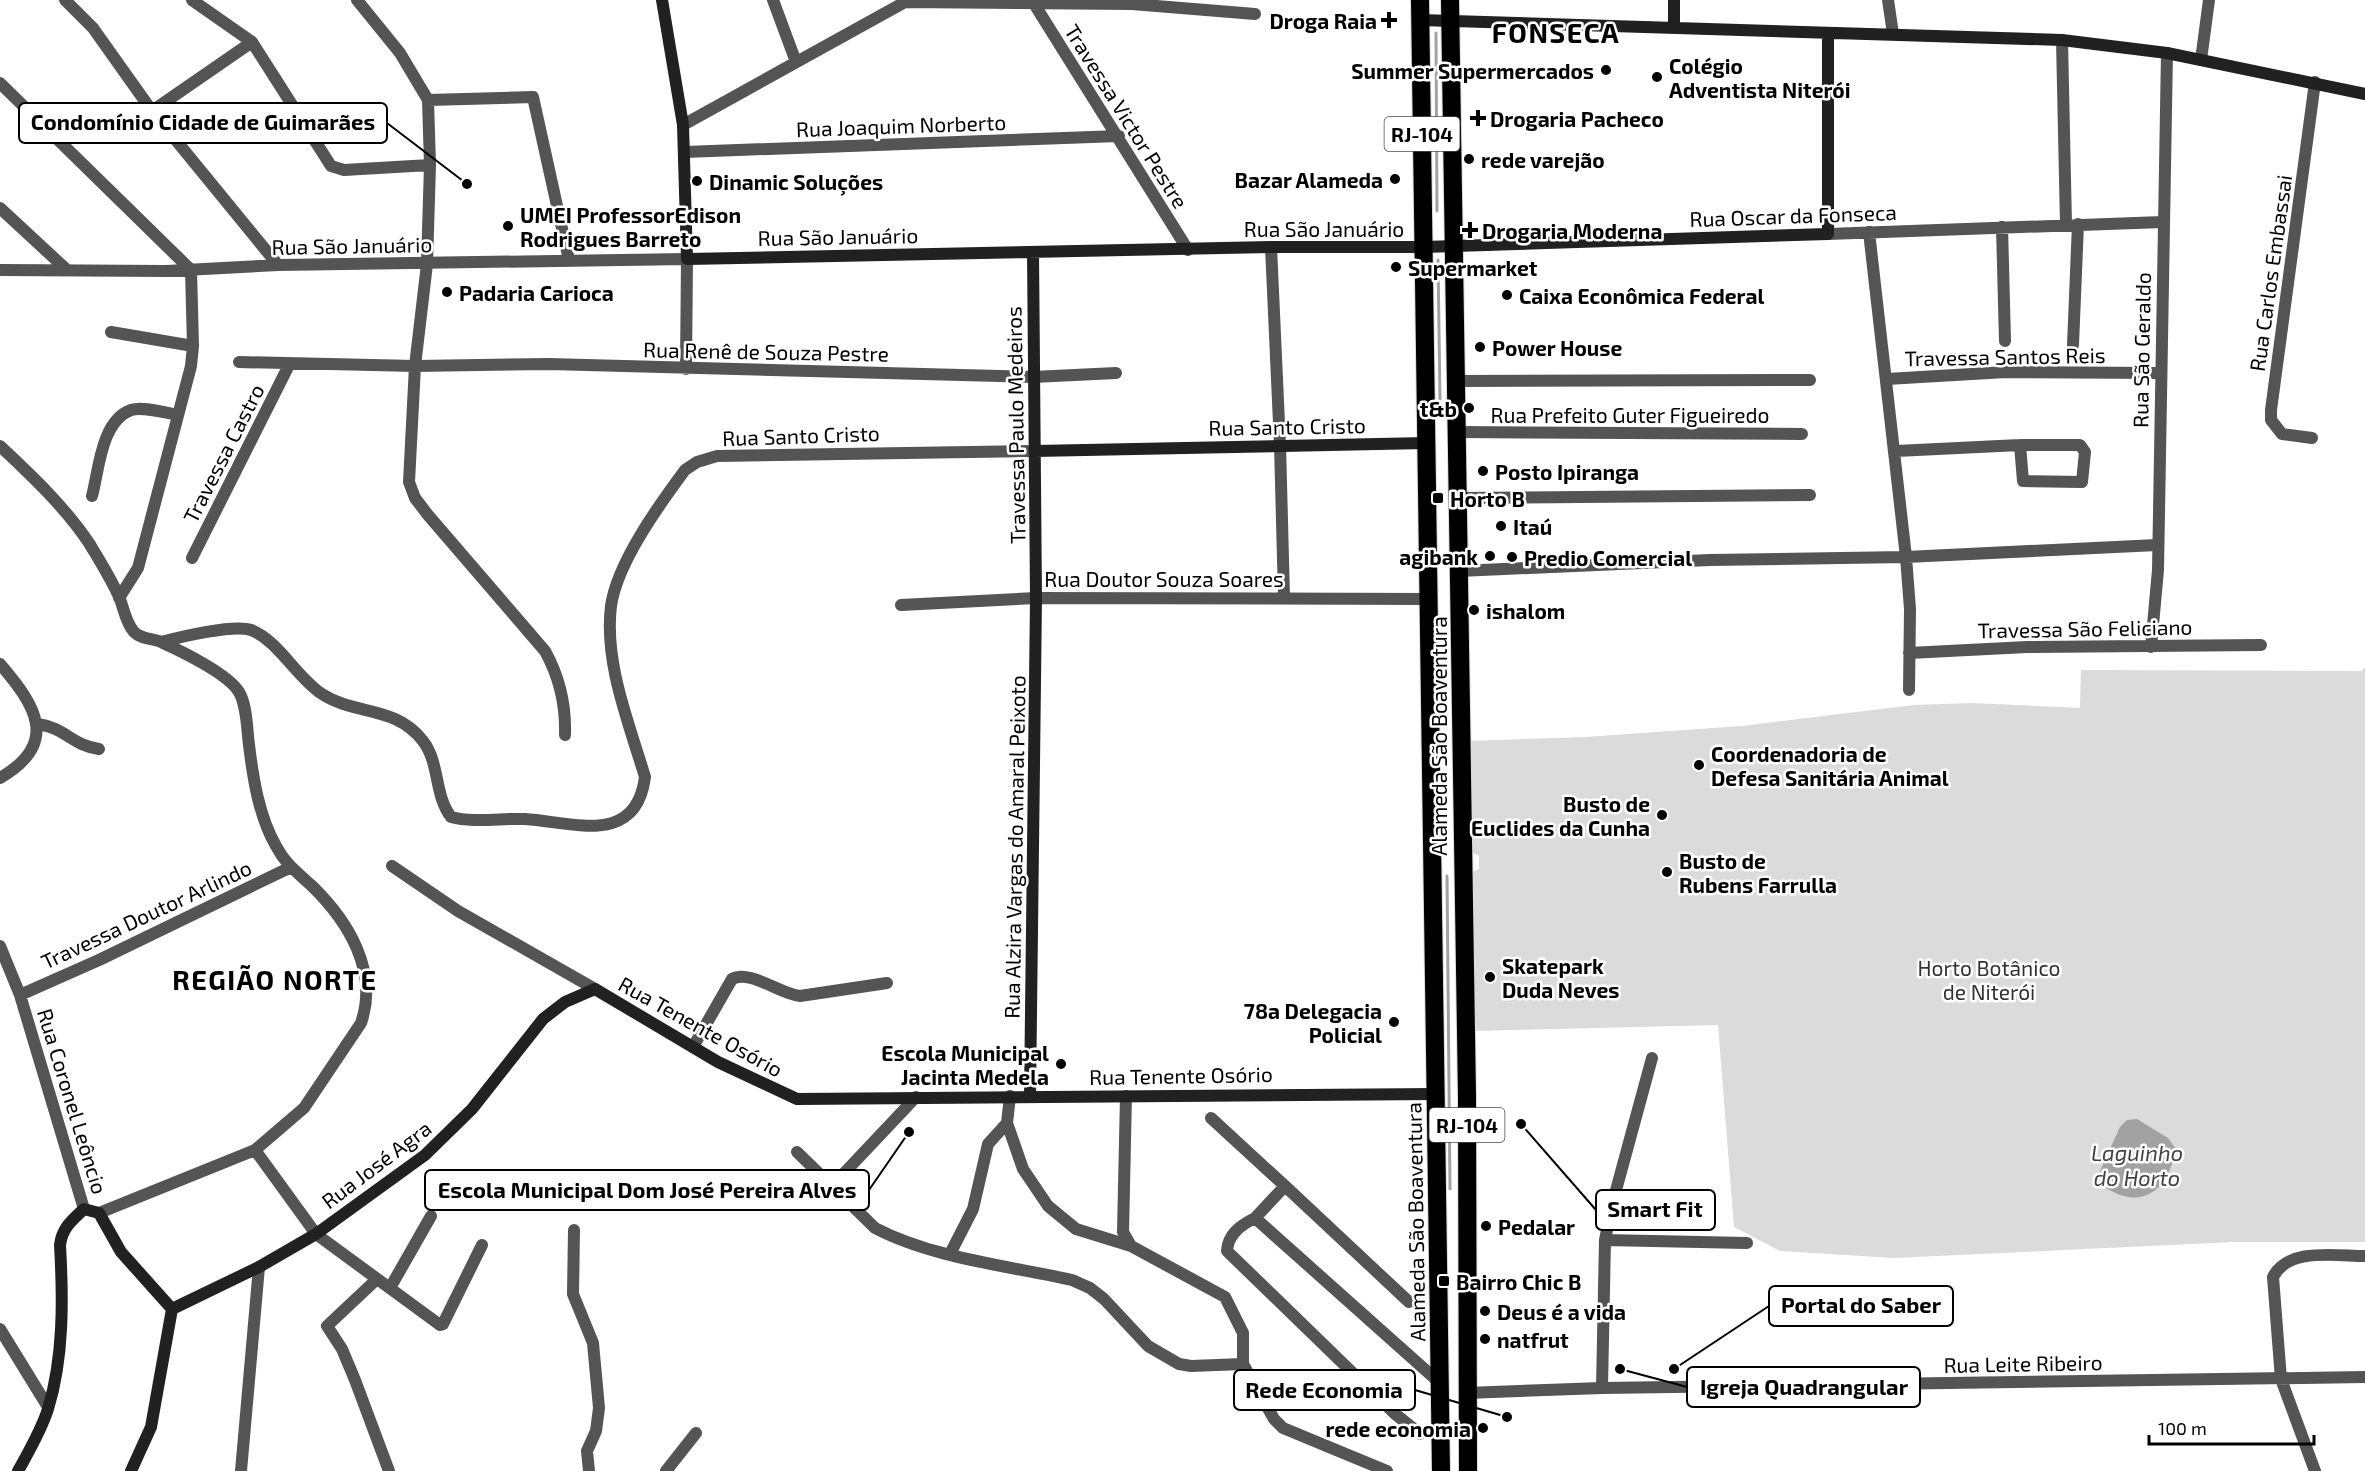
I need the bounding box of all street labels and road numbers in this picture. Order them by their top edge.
street label: Travessa Victor Pestre [1060,19,1194,213]
street label: Rua Joaquim Norberto [795,109,1007,141]
road number: RJ-104 [1384,117,1460,151]
street label: Rua Carlos Embassai [2244,173,2296,373]
street label: Rua Oscar da Fonseca [1689,199,1897,231]
street label: Rua São Januário [1244,216,1404,241]
street label: Rua São Januário [757,222,919,250]
street label: Rua São Januário [271,231,433,259]
street label: Rua São Geraldo [2127,272,2155,428]
street label: Travessa Paulo Medeiros [1000,306,1030,544]
street label: Rua Renê de Souza Pestre [643,336,889,366]
street label: Travessa Santos Reis [1904,342,2106,370]
street label: Travessa Castro [177,379,269,527]
street label: Rua Prefeito Guter Figueiredo [1490,402,1770,427]
street label: Rua Santo Cristo [1208,412,1366,440]
street label: Rua Santo Cristo [722,420,880,450]
street label: Rua Doutor Souza Soares [1044,566,1284,591]
street label: Travessa São Feliciano [1977,614,2193,642]
street label: Alameda São Boaventura [1426,616,1451,856]
street label: Rua Alzira Vargas do Amaral Peixoto [999,675,1029,1019]
street label: Travessa Doutor Arlindo [37,854,255,974]
street label: Rua Tenente Osório [615,971,787,1081]
street label: Rua Coronel Leôncio [33,1005,113,1197]
street label: Rua Tenente Osório [1089,1061,1273,1089]
street label: Alameda São Boaventura [1400,1102,1430,1342]
road number: RJ-104 [1430,1108,1504,1142]
street label: Rua José Agra [316,1115,436,1213]
street label: Rua Leite Ribeiro [1943,1349,2103,1377]

